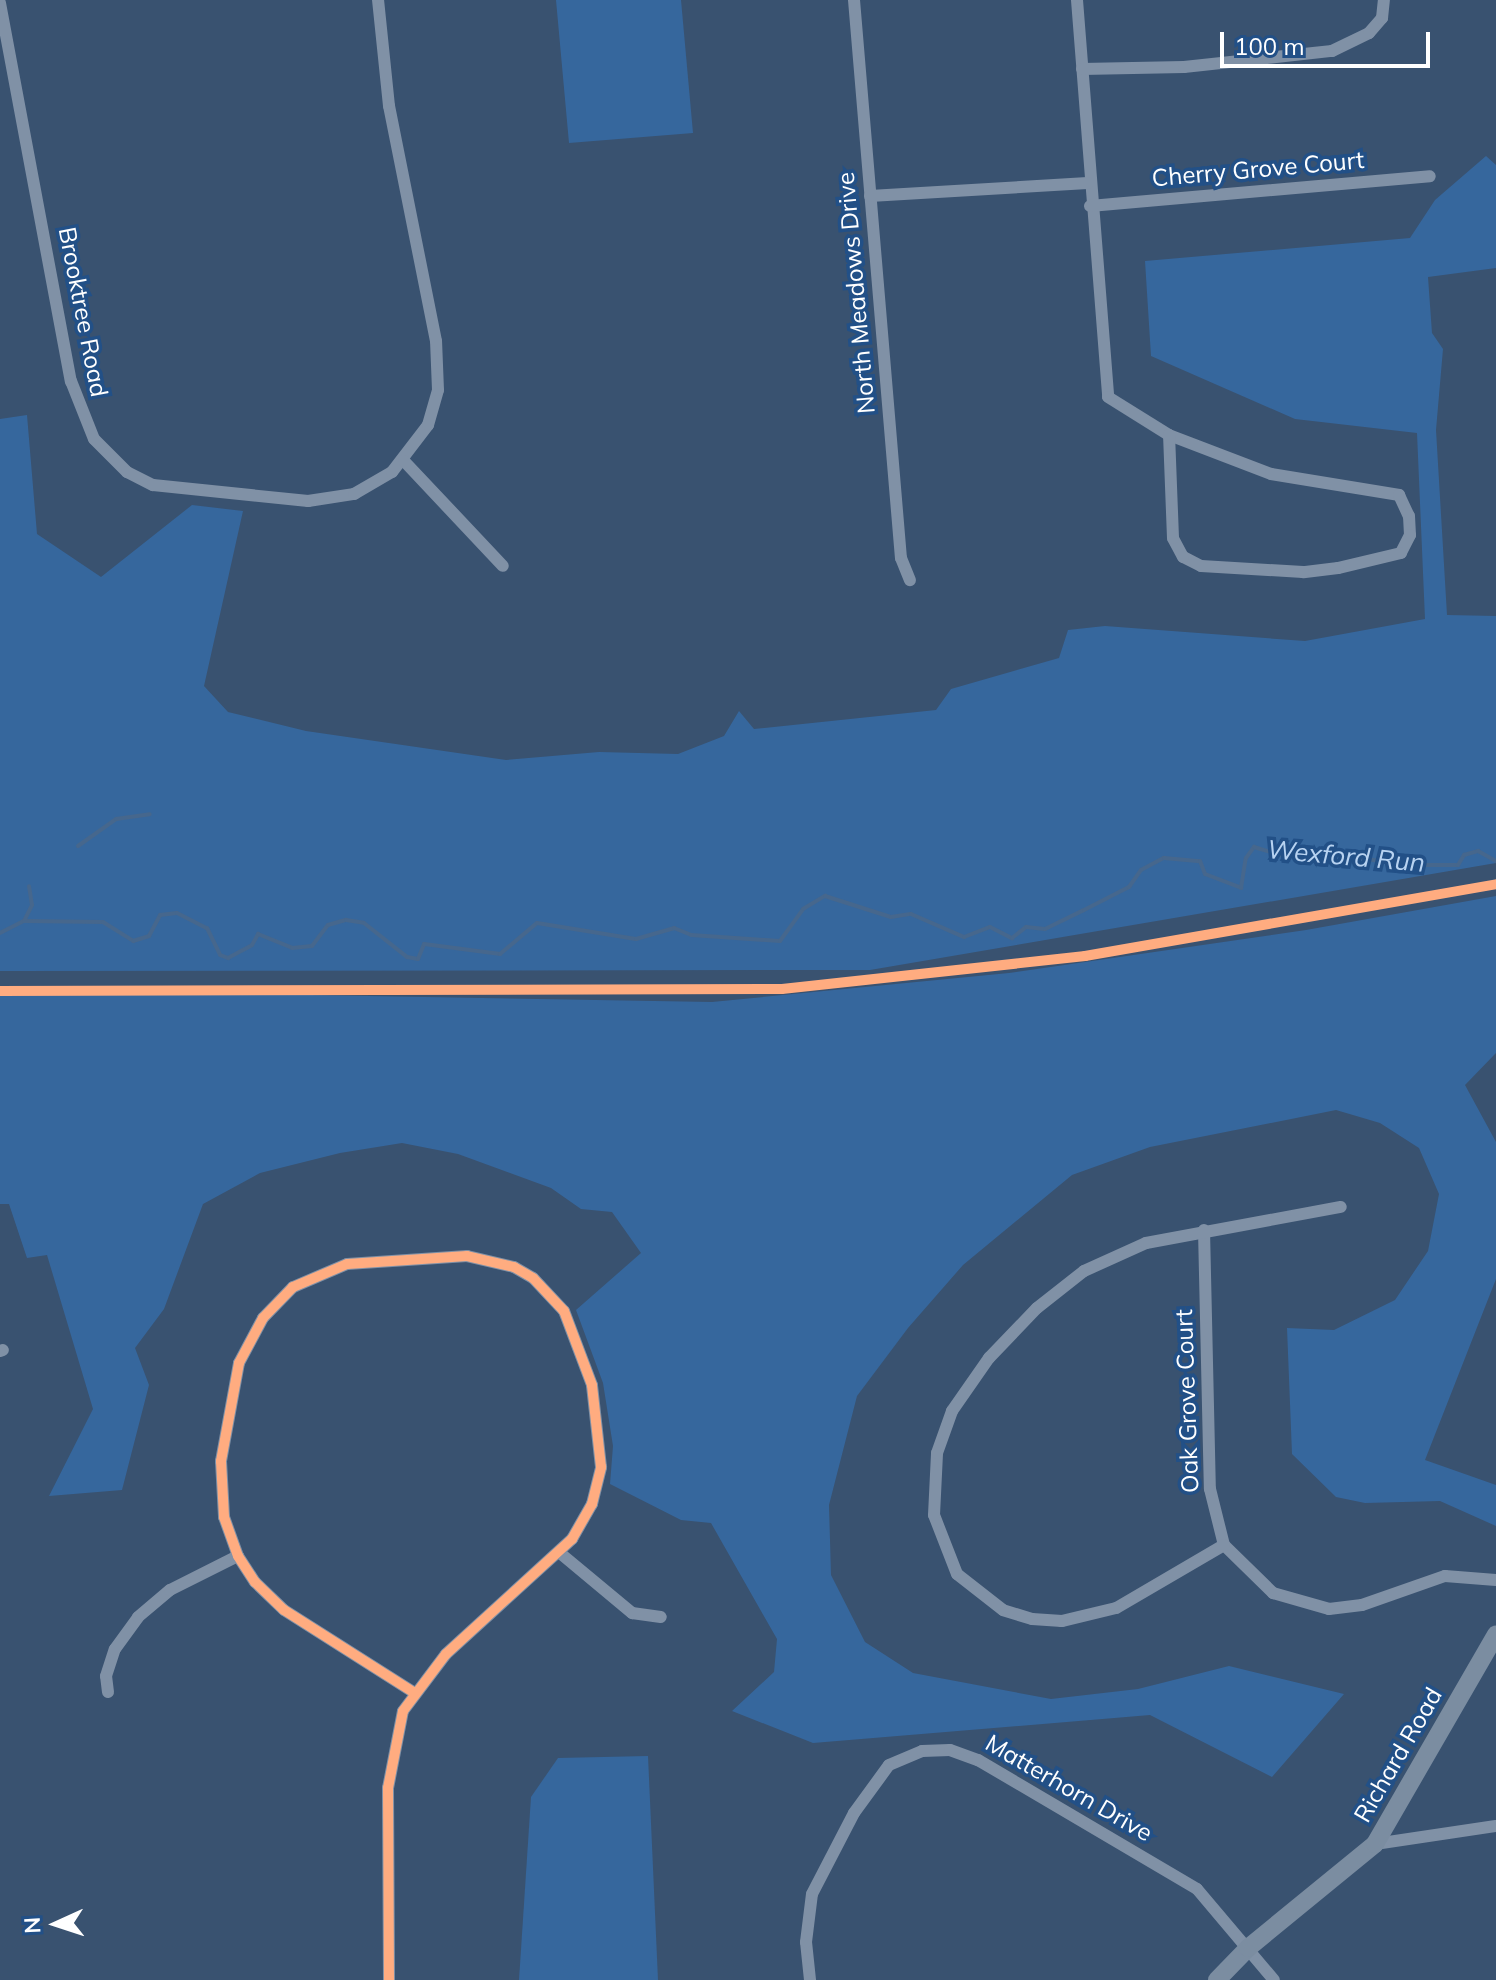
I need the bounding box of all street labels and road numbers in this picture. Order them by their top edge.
street label: Cherry Grove Court [1151,145,1365,193]
street label: North Meadows Drive [831,171,881,415]
street label: Brooktree Road [52,225,114,399]
street label: Oak Grove Court [1169,1309,1205,1493]
street label: Richard Road [1348,1683,1448,1827]
street label: Matterhorn Drive [980,1729,1158,1847]

